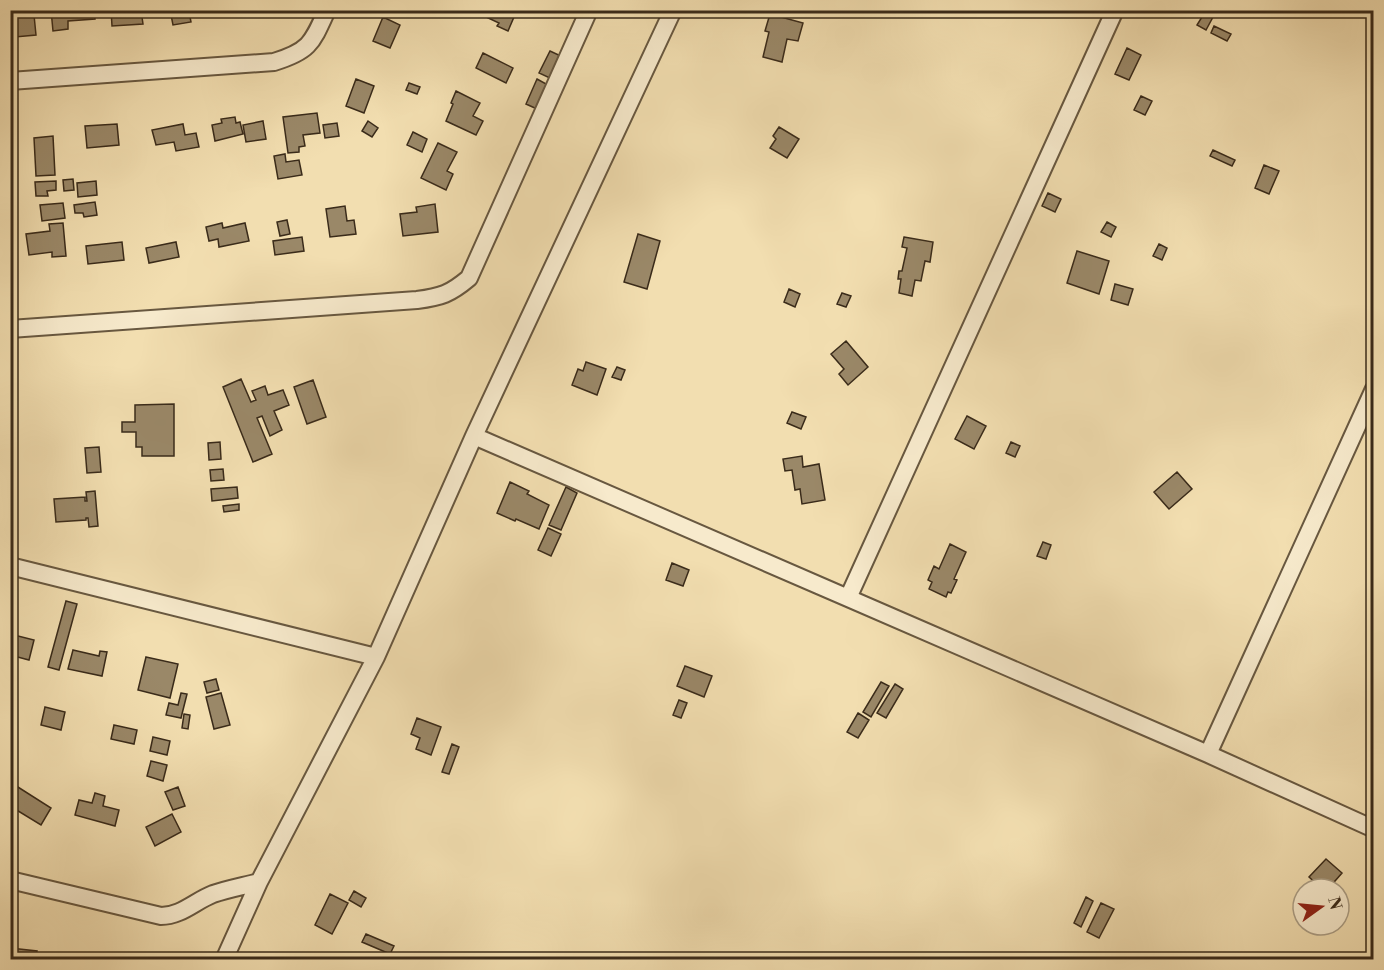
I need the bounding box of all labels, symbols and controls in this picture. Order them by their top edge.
north arrow [1291,877,1351,937]
text: N [1323,895,1346,912]

